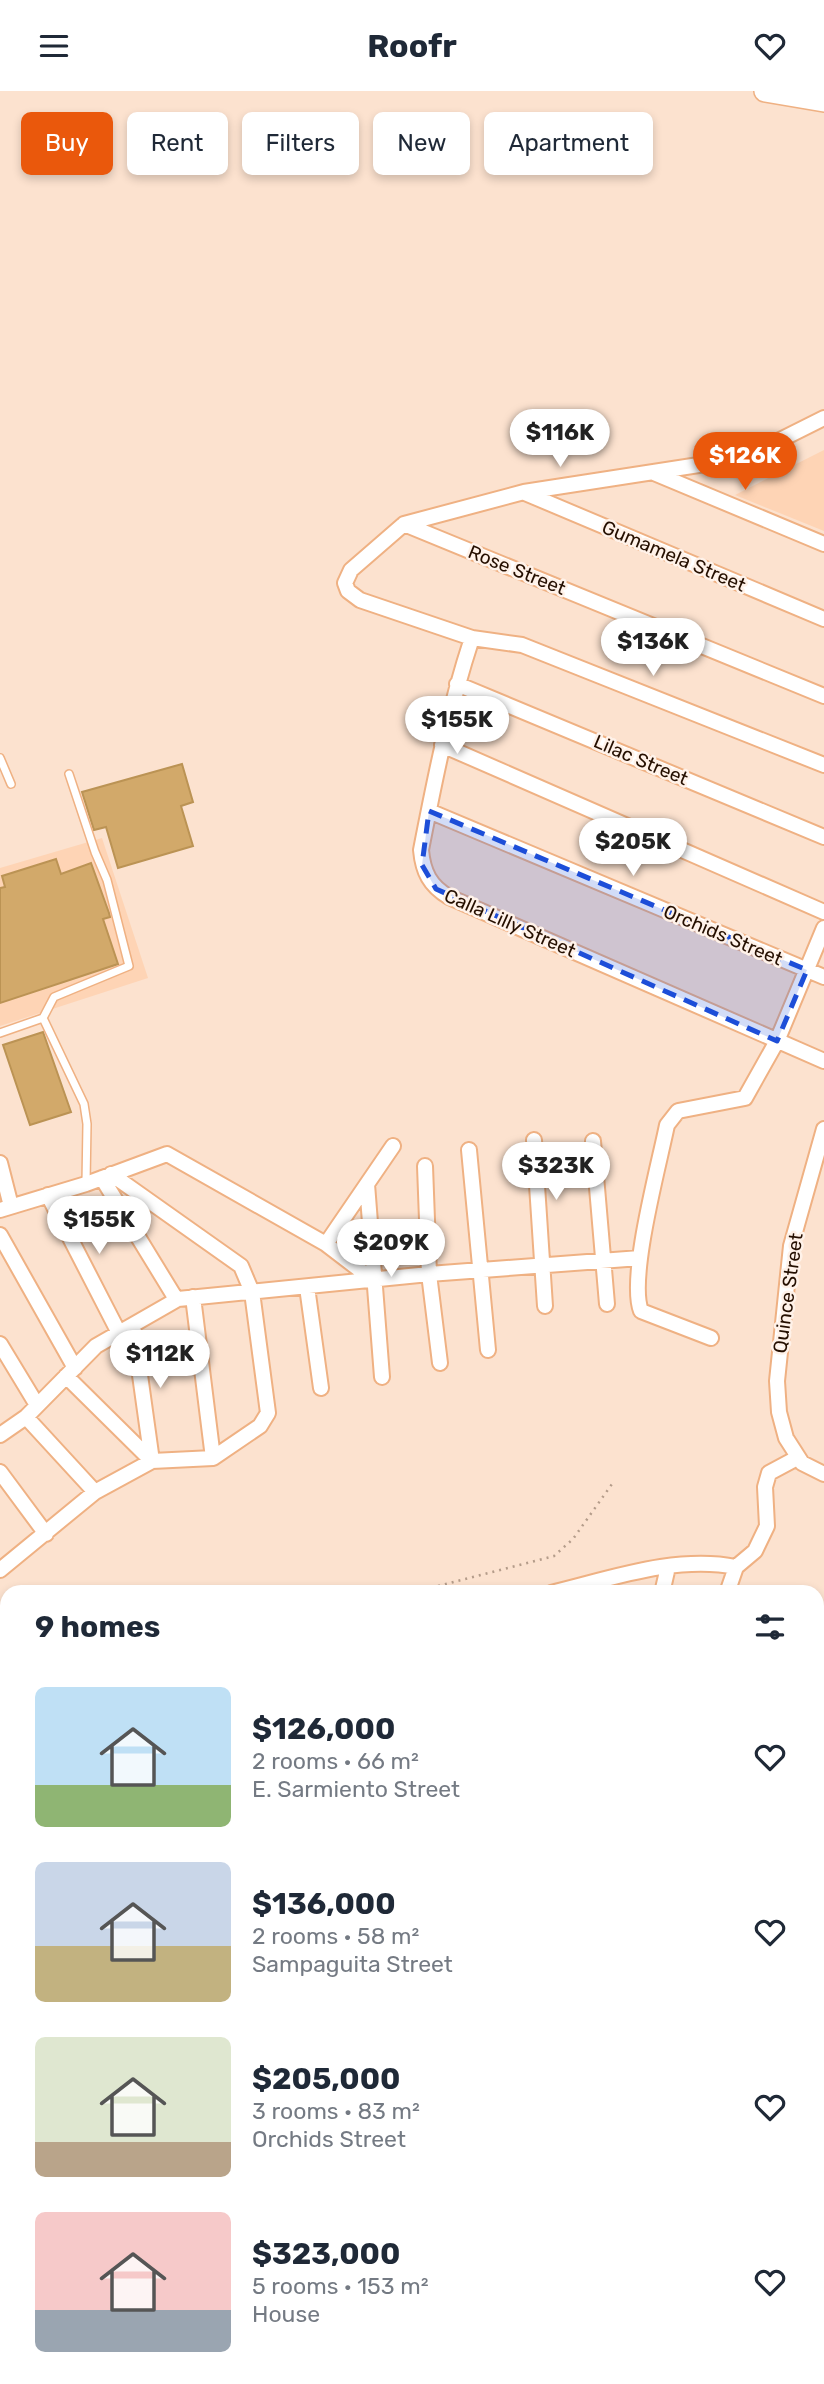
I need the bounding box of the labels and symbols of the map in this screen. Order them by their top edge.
pin: $116K [511,409,609,469]
pin: $126K [696,433,794,492]
street label: Gumamela Street [599,515,750,597]
street label: Rose Street [465,540,570,600]
pin: $136K [604,619,702,678]
pin: $155K [408,697,506,756]
street label: Lilac Street [590,730,692,790]
pin: $205K [584,819,682,878]
street label: Calla Lilly Street [441,884,580,963]
street label: Orchids Street [660,900,787,971]
pin: $323K [507,1143,605,1202]
pin: $155K [50,1197,148,1256]
pin: $209K [342,1219,440,1279]
street label: Quince Street [768,1231,808,1355]
pin: $112K [111,1331,209,1390]

